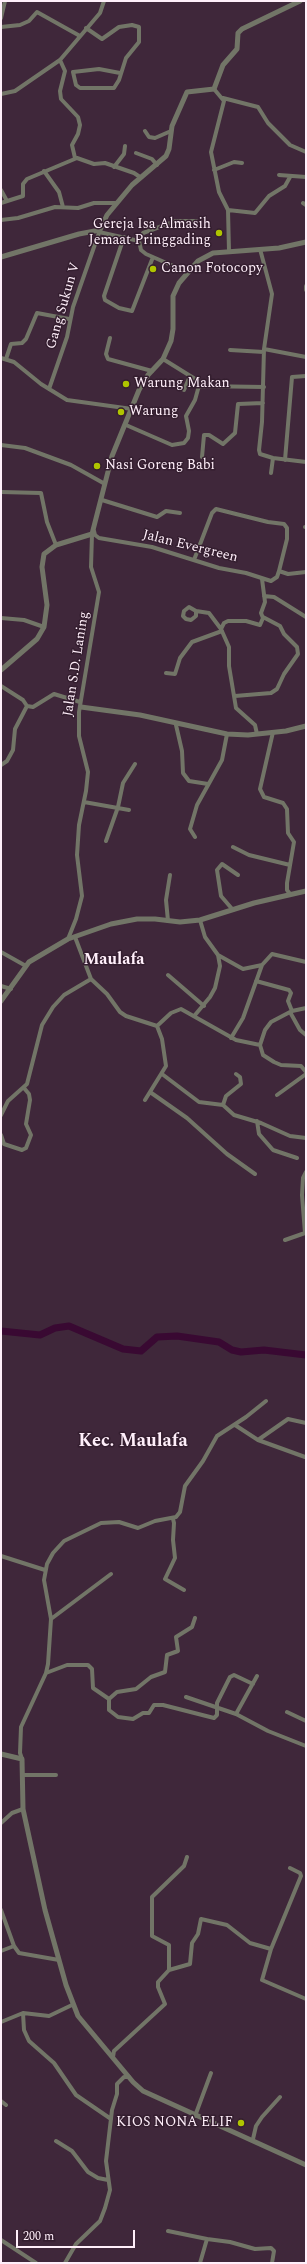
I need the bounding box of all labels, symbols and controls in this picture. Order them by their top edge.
place label: Gereja Isa Almasih Jemaat Pringgading [88,217,211,250]
marker: Gereja Isa Almasih Jemaat Pringgading [214,228,224,238]
street label: Gang Sukun V [44,261,84,351]
place label: Canon Fotocopy [161,261,263,277]
marker: Canon Fotocopy [148,264,158,274]
place label: Warung Makan [134,376,230,392]
marker: Warung Makan [121,379,131,389]
place label: Warung [129,404,178,420]
marker: Warung [116,407,126,417]
place label: Nasi Goreng Babi [105,458,215,474]
marker: Nasi Goreng Babi [92,461,102,471]
street label: Jalan Evergreen [141,527,239,567]
street label: Jalan S.D. Laning [60,610,94,718]
district label: Maulafa [83,951,145,971]
district label: Kec. Maulafa [78,1431,188,1453]
place label: KIOS NONA ELIF [116,2115,233,2131]
marker: KIOS NONA ELIF [236,2118,246,2128]
scale bar [18,2222,137,2248]
text: 200 m [23,2227,54,2246]

